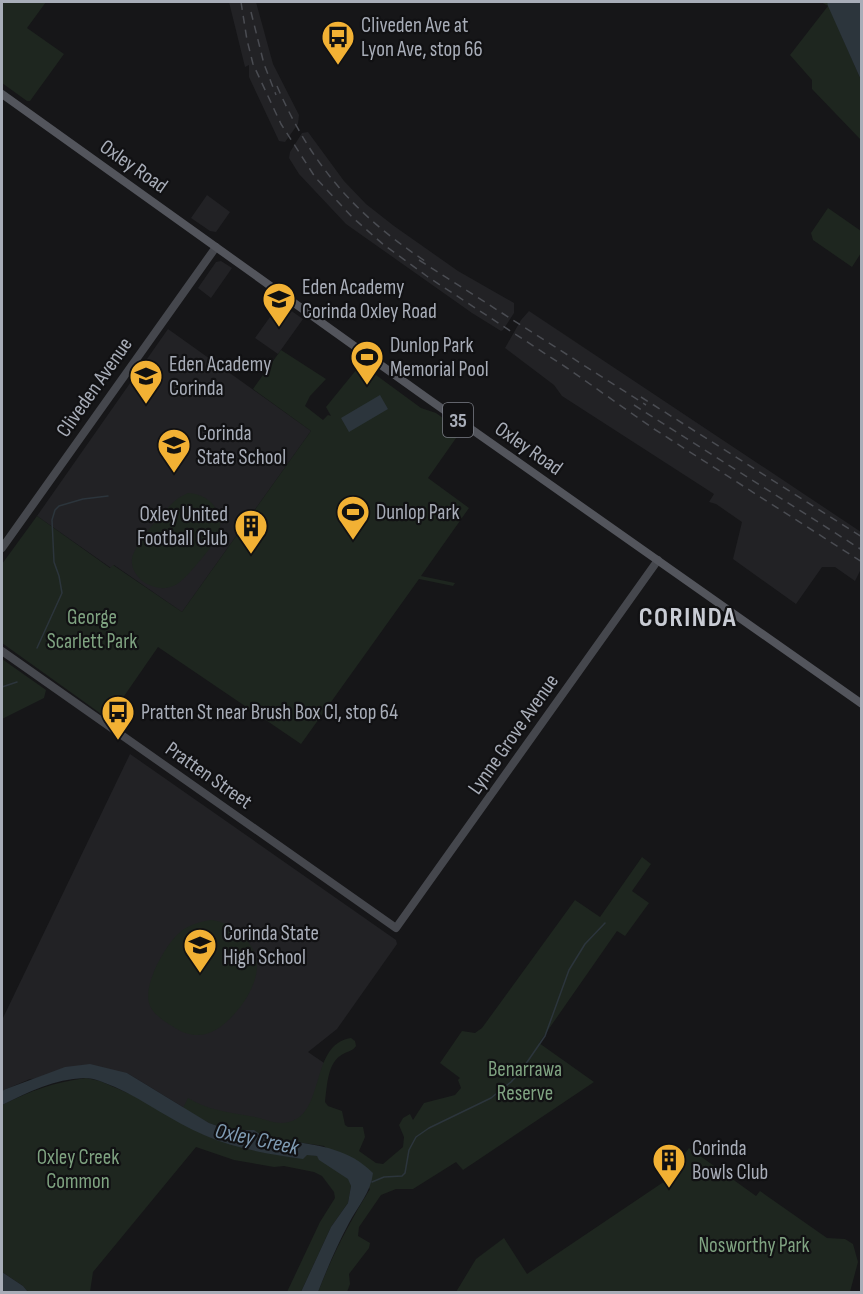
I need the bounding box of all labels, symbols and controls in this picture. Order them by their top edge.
place label: Cliveden Ave at Lyon Ave, stop 66 [361,13,483,62]
bus stop icon: Cliveden Ave at Lyon Ave, stop 66 [320,19,356,66]
street label: Oxley Road [95,134,172,199]
place label: Eden Academy Corinda Oxley Road [302,275,437,324]
school or university icon: Eden Academy Corinda Oxley Road [261,281,297,328]
street label: Cliveden Avenue [51,333,138,442]
place label: Dunlop Park Memorial Pool [390,333,489,382]
sports icon: Dunlop Park Memorial Pool [349,339,385,386]
place label: Eden Academy Corinda [169,352,271,401]
school or university icon: Eden Academy Corinda [128,358,164,405]
road number: 35 [443,403,473,437]
street label: Oxley Road [490,416,567,481]
place label: Corinda State School [197,421,286,470]
school or university icon: Corinda State School [156,427,192,474]
sports icon: Dunlop Park [335,494,371,541]
place label: Dunlop Park [376,500,459,525]
place label: Oxley United Football Club [137,502,228,551]
building icon: Oxley United Football Club [233,508,269,555]
district label: CORINDA [639,602,737,634]
park label: George Scarlett Park [47,605,137,654]
street label: Lynne Grove Avenue [463,669,564,799]
bus stop icon: Pratten St near Brush Box Cl, stop 64 [100,694,136,741]
place label: Pratten St near Brush Box Cl, stop 64 [141,700,398,725]
street label: Pratten Street [160,736,257,814]
place label: Corinda State High School [223,921,319,970]
school or university icon: Corinda State High School [182,927,218,974]
park label: Benarrawa Reserve [488,1057,562,1106]
water label: Oxley Creek [213,1117,302,1162]
place label: Corinda Bowls Club [692,1136,768,1185]
building icon: Corinda Bowls Club [651,1142,687,1189]
park label: Oxley Creek Common [37,1145,119,1194]
park label: Nosworthy Park [698,1233,810,1258]

